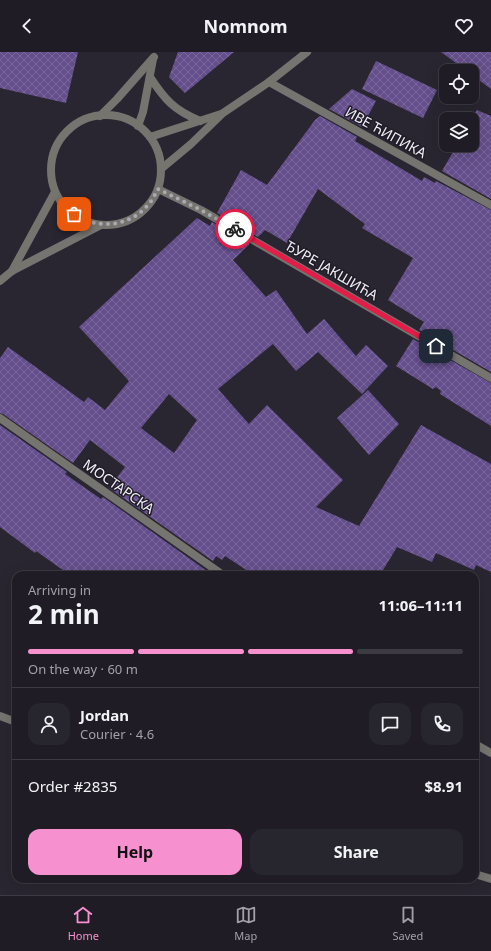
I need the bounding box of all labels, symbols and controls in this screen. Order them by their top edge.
text: Nomnom [204,14,287,38]
icon: back [16,15,38,37]
icon: heart [453,15,475,37]
map controls [439,64,479,152]
button: locate [439,64,479,104]
street label: ИВЕ ЋИПИКА [342,102,430,162]
button: layers [439,112,479,152]
pin [57,197,91,231]
icon: bag [63,203,85,225]
courier [215,209,255,249]
icon: bike [224,218,246,240]
street label: ЂУРЕ ЈАКШИЋА [282,236,382,304]
pin [419,329,453,363]
icon: home [425,335,447,357]
street label: МОСТАРСКА [79,454,159,518]
text: Arriving in [28,581,91,599]
text: 11:06–11:11 [378,595,463,615]
text: 2 min [28,596,100,632]
text: On the way · 60 m [28,660,138,678]
button: person [28,703,70,745]
button: chat [369,703,411,745]
button: phone [421,703,463,745]
text: Jordan [80,705,129,725]
text: Courier · 4.6 [80,725,154,743]
text: Order #2835 [28,776,117,796]
text: $8.91 [424,776,463,796]
button: Help [28,829,242,875]
button: Share [250,829,463,875]
tab: Home [68,904,99,943]
tab: Map [234,904,257,943]
tab: Saved [393,904,423,943]

